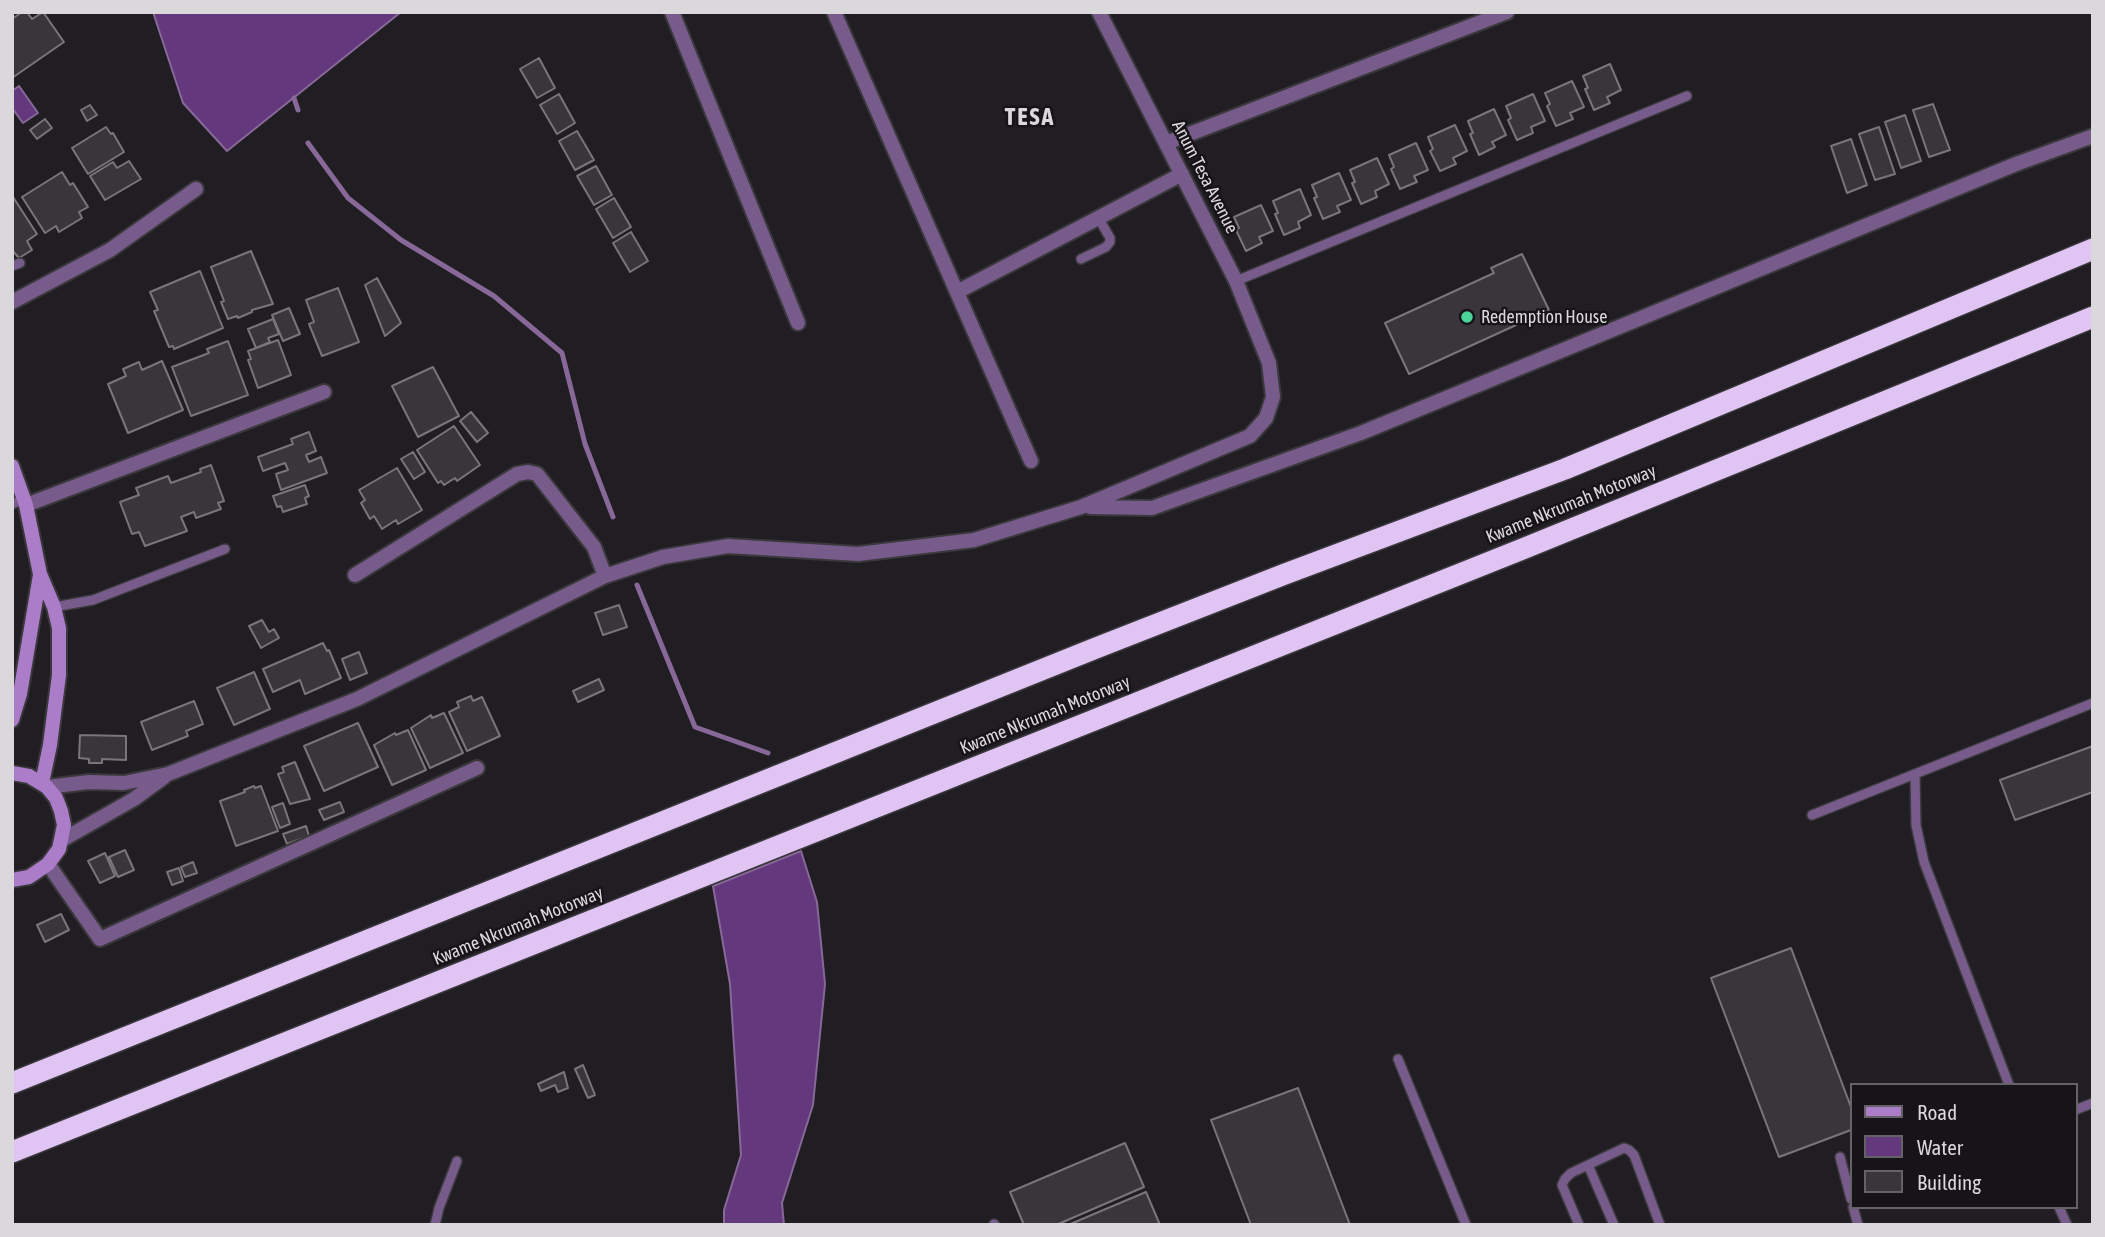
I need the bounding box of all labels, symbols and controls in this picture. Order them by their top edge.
district label: TESA [1005,103,1055,131]
street label: Anum Tesa Avenue [1167,117,1243,237]
place label: Redemption House [1481,306,1607,328]
marker: Redemption House [1459,309,1475,325]
street label: Kwame Nkrumah Motorway [1483,460,1659,548]
street label: Kwame Nkrumah Motorway [957,671,1133,759]
street label: Kwame Nkrumah Motorway [430,882,606,970]
legend [1850,1083,2077,1209]
text: Road [1917,1100,1957,1124]
text: Water [1917,1135,1963,1159]
text: Building [1917,1170,1981,1194]

